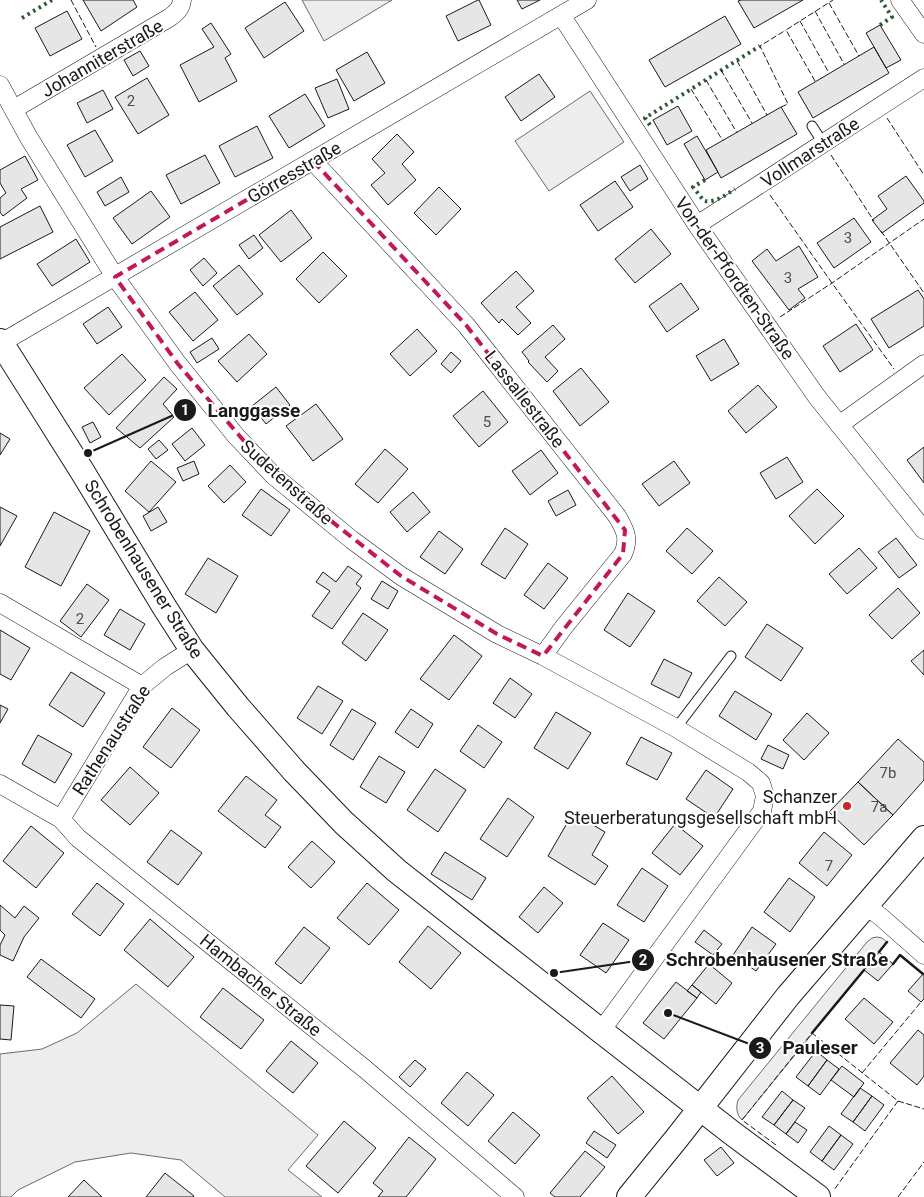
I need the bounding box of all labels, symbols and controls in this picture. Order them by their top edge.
street label: Johanniterstraße [38,15,166,101]
house number: 2 [127,92,135,110]
street label: Vollmarstraße [757,112,863,192]
street label: Görresstraße [244,137,344,207]
street label: Von-der-Pfordten-Straße [671,193,799,363]
house number: 3 [844,229,852,247]
house number: 3 [784,269,792,287]
street label: Lassallestraße [481,346,569,452]
callout: Langgasse [172,393,310,427]
text: Langgasse [208,399,300,422]
text: 1 [181,401,189,419]
house number: 5 [483,413,491,431]
street label: Sudetenstraße [237,435,337,529]
street label: Schrobenhausener Straße [80,476,208,662]
house number: 2 [76,610,84,628]
street label: Rathenaustraße [68,681,154,799]
house number: 7b [880,764,896,782]
place label: Schanzer Steuerberatungsgesellschaft mbH [564,786,837,828]
house number: 7a [871,798,887,816]
marker: Schanzer Steuerberatungsgesellschaft mbH [841,800,853,812]
house number: 7 [825,857,833,875]
street label: Hambacher Straße [196,930,326,1040]
callout: Schrobenhausener Straße [631,943,898,977]
text: Schrobenhausener Straße [666,948,888,971]
text: 2 [639,951,648,969]
callout: Pauleser [748,1031,868,1065]
text: Pauleser [782,1036,858,1059]
text: 3 [756,1039,764,1057]

